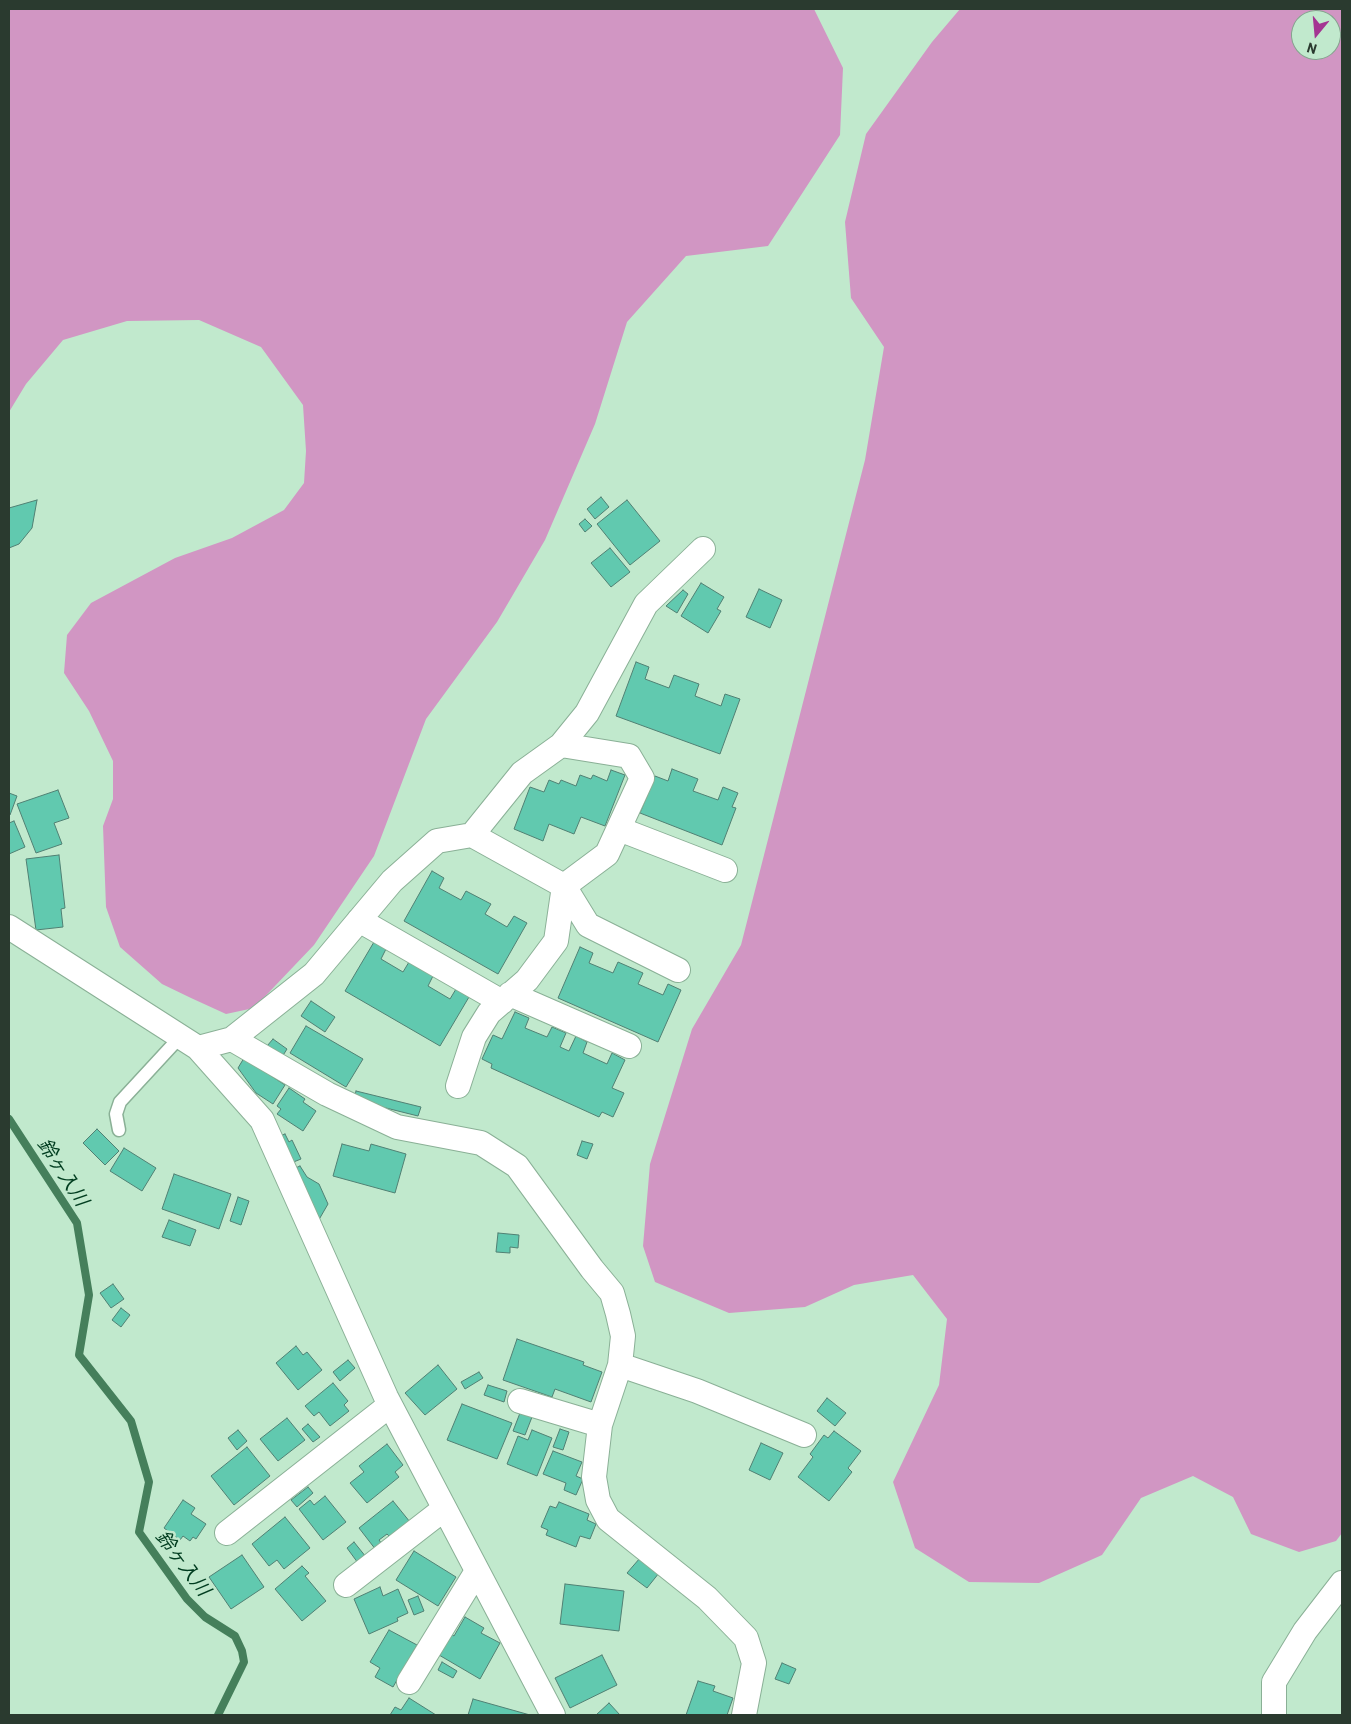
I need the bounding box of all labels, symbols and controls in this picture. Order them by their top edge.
north arrow [1291,10,1341,60]
text: N [1305,39,1319,58]
water label: 鈴ヶ入川 [33,1134,93,1210]
water label: 鈴ヶ入川 [151,1526,215,1600]

